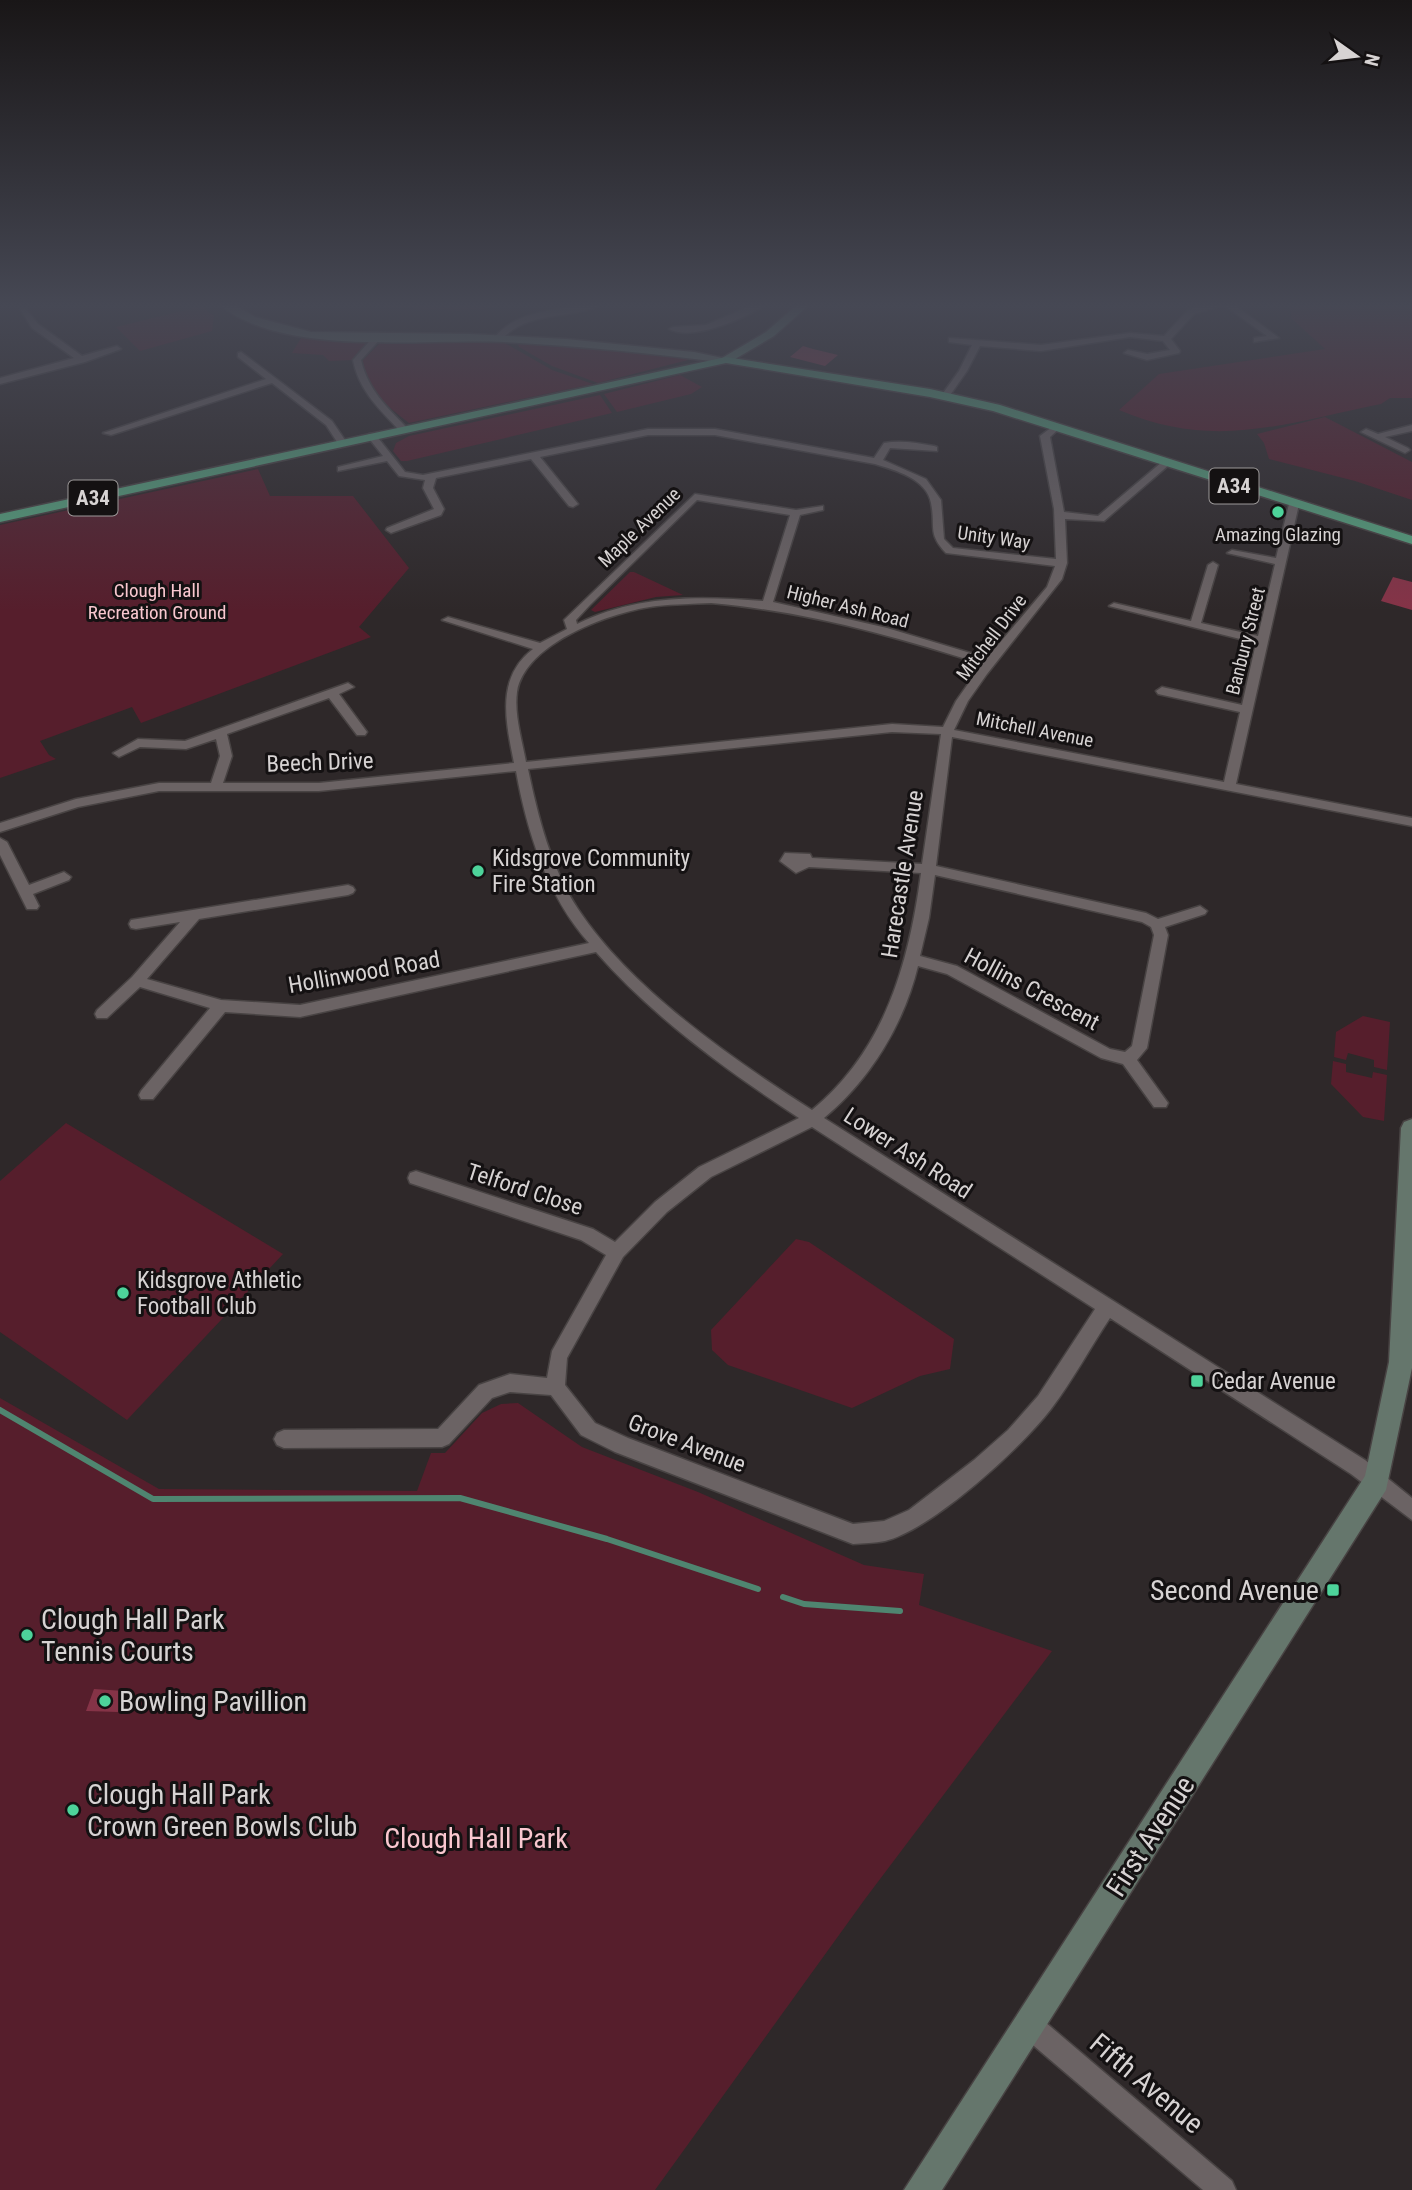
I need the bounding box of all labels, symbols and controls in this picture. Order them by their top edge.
north arrow [1321,21,1391,91]
text: N [1359,52,1385,68]
road number: A34 [1210,468,1258,504]
road number: A34 [68,480,118,516]
street label: Maple Avenue [594,483,685,572]
marker: Amazing Glazing [1270,504,1286,520]
street label: Unity Way [956,521,1032,554]
place label: Amazing Glazing [1215,523,1341,546]
park label: Clough Hall Recreation Ground [88,579,226,624]
street label: Higher Ash Road [784,580,911,633]
street label: Banbury Street [1221,585,1270,697]
street label: Mitchell Drive [951,590,1031,685]
street label: Mitchell Avenue [974,707,1096,752]
street label: Beech Drive [266,747,374,778]
street label: Harecastle Avenue [876,788,929,960]
place label: Kidsgrove Community Fire Station [492,845,691,898]
marker: Kidsgrove Community Fire Station [470,863,486,879]
street label: Hollins Crescent [960,943,1104,1036]
street label: Hollinwood Road [286,946,442,999]
street label: Lower Ash Road [839,1102,977,1205]
street label: Telford Close [463,1158,586,1221]
place label: Kidsgrove Athletic Football Club [137,1267,302,1320]
marker: Kidsgrove Athletic Football Club [115,1285,131,1301]
place label: Cedar Avenue [1211,1368,1336,1395]
marker: Cedar Avenue [1189,1373,1205,1389]
street label: Grove Avenue [624,1409,749,1478]
place label: Second Avenue [1150,1574,1319,1607]
marker: Second Avenue [1325,1582,1341,1598]
place label: Clough Hall Park Tennis Courts [41,1603,225,1668]
marker: Clough Hall Park Tennis Courts [19,1627,35,1643]
place label: Bowling Pavillion [119,1685,307,1718]
marker: Bowling Pavillion [97,1693,113,1709]
street label: First Avenue [1099,1770,1201,1903]
place label: Clough Hall Park Crown Green Bowls Club [87,1778,357,1843]
marker: Clough Hall Park Crown Green Bowls Club [65,1802,81,1818]
park label: Clough Hall Park [384,1822,568,1855]
street label: Fifth Avenue [1083,2027,1210,2140]

